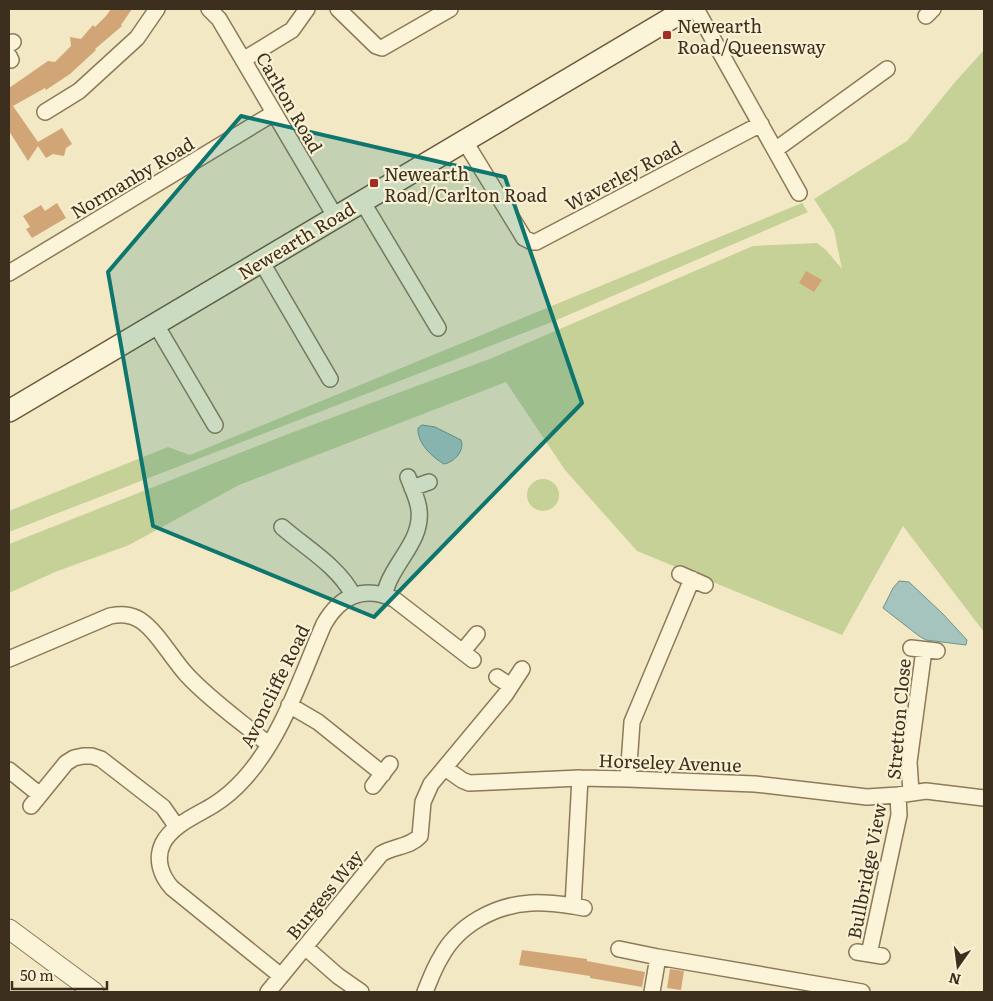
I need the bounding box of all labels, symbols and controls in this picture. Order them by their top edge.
place label: Newearth Road/Queensway [677,12,826,60]
marker: Newearth Road/Queensway [661,29,673,41]
street label: Carlton Road [250,46,330,158]
street label: Normanby Road [65,129,199,225]
street label: Waverley Road [560,133,686,217]
place label: Newearth Road/Carlton Road [384,160,547,208]
marker: Newearth Road/Carlton Road [368,177,380,189]
street label: Newearth Road [232,194,360,286]
street label: Avoncliffe Road [232,620,316,752]
street label: Stretton Close [879,657,917,781]
street label: Horseley Avenue [598,746,742,778]
street label: Bullbridge View [840,800,893,941]
street label: Burgess Way [279,843,369,945]
north arrow [933,941,983,991]
scale bar [12,958,108,990]
text: 50 m [20,963,54,986]
text: N [946,968,963,991]

